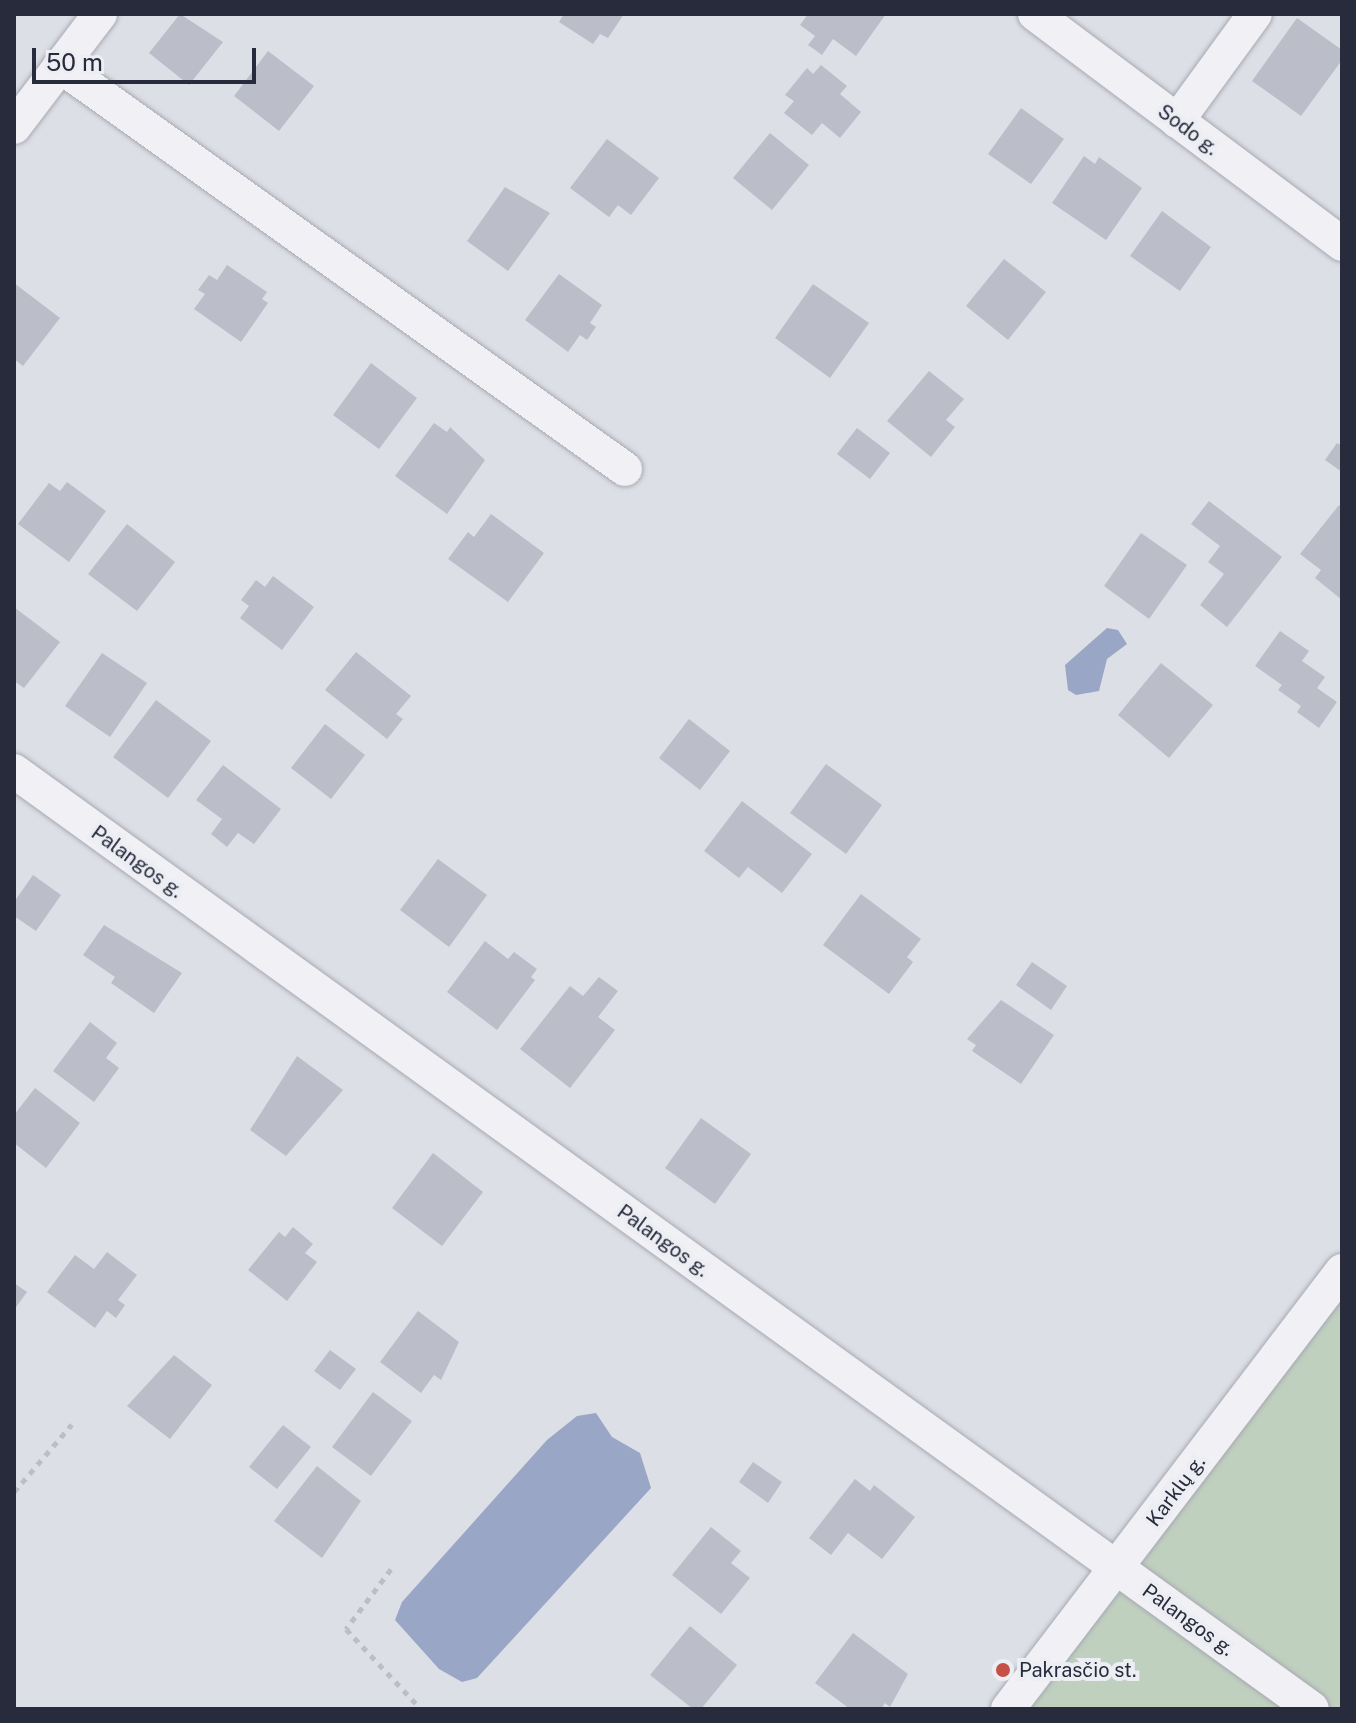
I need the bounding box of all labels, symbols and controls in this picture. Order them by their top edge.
scale bar [36,32,260,82]
text: 50 m [46,48,103,76]
street label: Sodo g. [1153,99,1223,161]
street label: Palangos g. [86,821,188,903]
street label: Palangos g. [612,1200,714,1282]
street label: Karklų g. [1142,1451,1210,1531]
street label: Palangos g. [1137,1579,1239,1661]
place label: Pakrasčio st. [1019,1658,1137,1682]
marker: Pakrasčio st. [994,1661,1012,1679]

